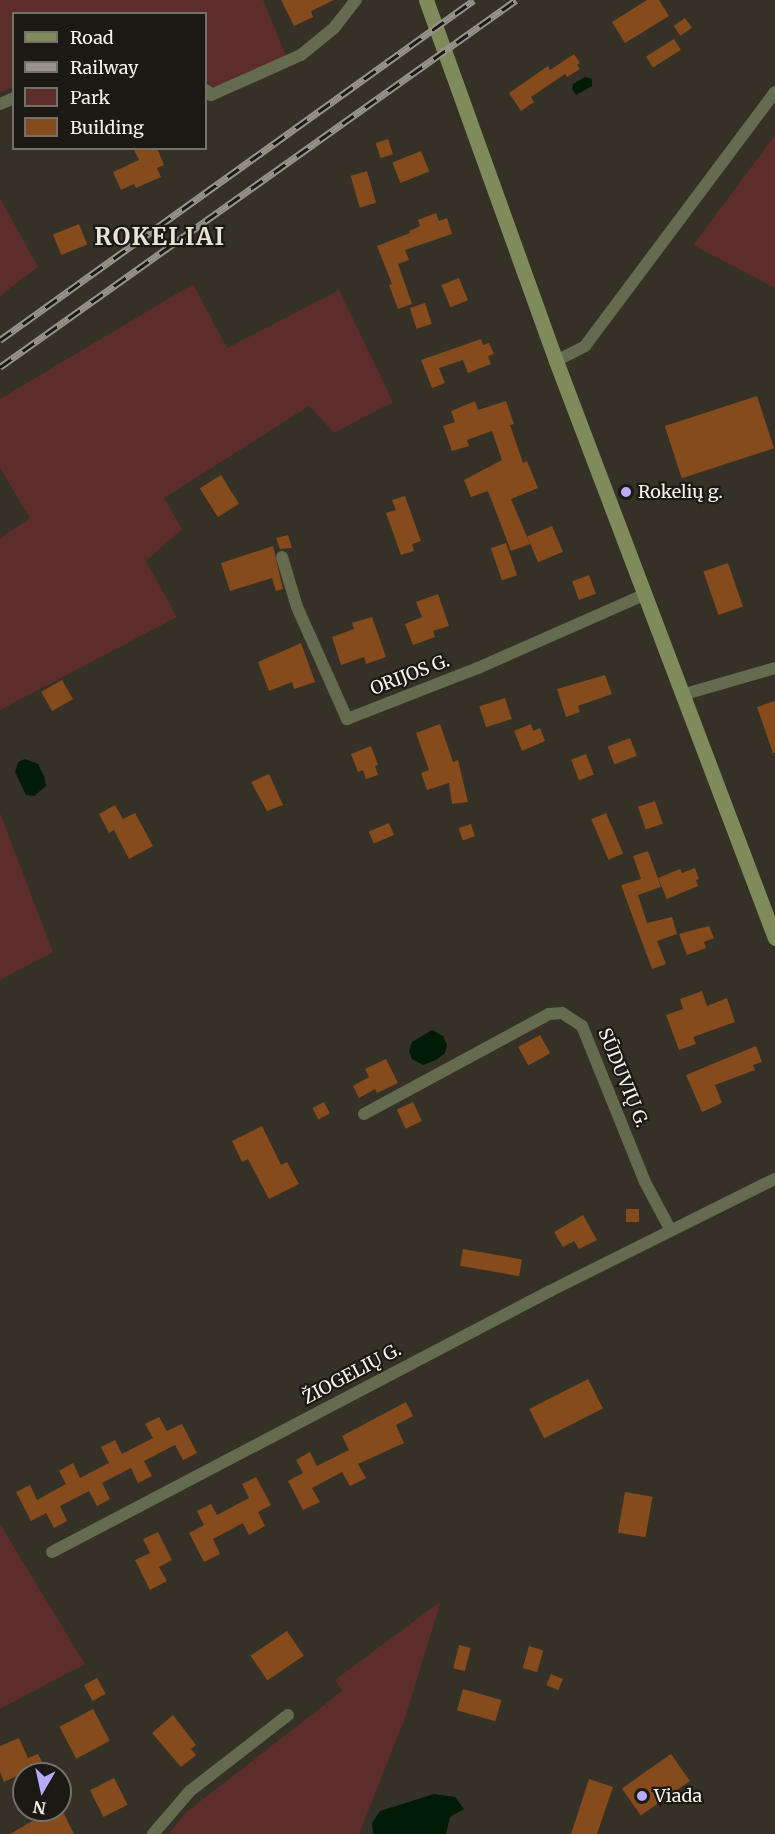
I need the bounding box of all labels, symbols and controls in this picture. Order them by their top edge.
legend [12,12,207,150]
text: Road [70,26,114,49]
text: Railway [70,56,138,79]
text: Park [70,86,110,109]
text: Building [70,116,144,139]
district label: ROKELIAI [94,223,226,251]
place label: Rokelių g. [638,481,723,503]
marker: Rokelių g. [619,485,633,499]
street label: ORIJOS G. [367,650,453,700]
street label: SŪDUVIŲ G. [593,1025,653,1131]
street label: ŽIOGELIŲ G. [299,1339,405,1409]
north arrow [12,1762,72,1822]
place label: Viada [654,1785,702,1807]
marker: Viada [635,1789,649,1803]
text: N [32,1797,47,1819]

